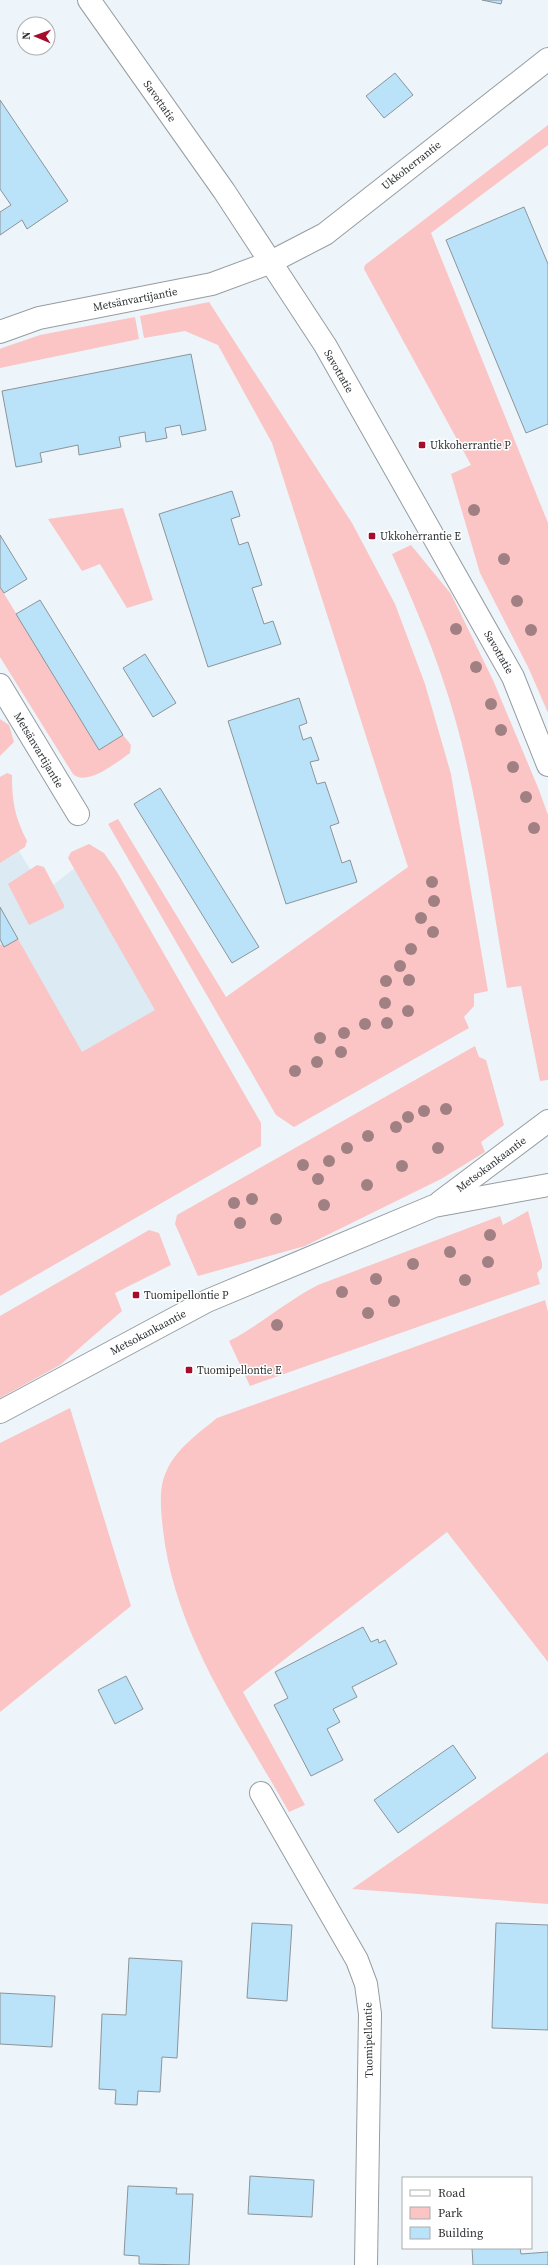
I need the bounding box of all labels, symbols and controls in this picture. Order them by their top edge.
north arrow [16,16,56,56]
text: N [19,31,34,40]
street label: Savottatie [140,77,180,125]
street label: Ukkoherrantie [378,137,445,193]
street label: Metsänvartijantie [92,284,179,315]
street label: Savottatie [320,347,357,396]
place label: Ukkoherrantie P [430,438,511,453]
marker: Ukkoherrantie P [417,440,427,450]
place label: Ukkoherrantie E [380,529,461,544]
marker: Ukkoherrantie E [367,531,377,541]
street label: Savottatie [480,628,517,677]
street label: Metsänvartijantie [10,710,67,791]
street label: Metsokankaantie [453,1133,530,1196]
place label: Tuomipellontie P [144,1288,229,1303]
marker: Tuomipellontie P [131,1290,141,1300]
street label: Metsokankaantie [108,1306,189,1359]
place label: Tuomipellontie E [197,1363,282,1378]
marker: Tuomipellontie E [184,1365,194,1375]
street label: Tuomipellontie [360,2002,377,2078]
legend [402,2177,532,2249]
text: Road [438,2185,465,2201]
text: Park [438,2205,463,2221]
text: Building [438,2225,483,2241]

